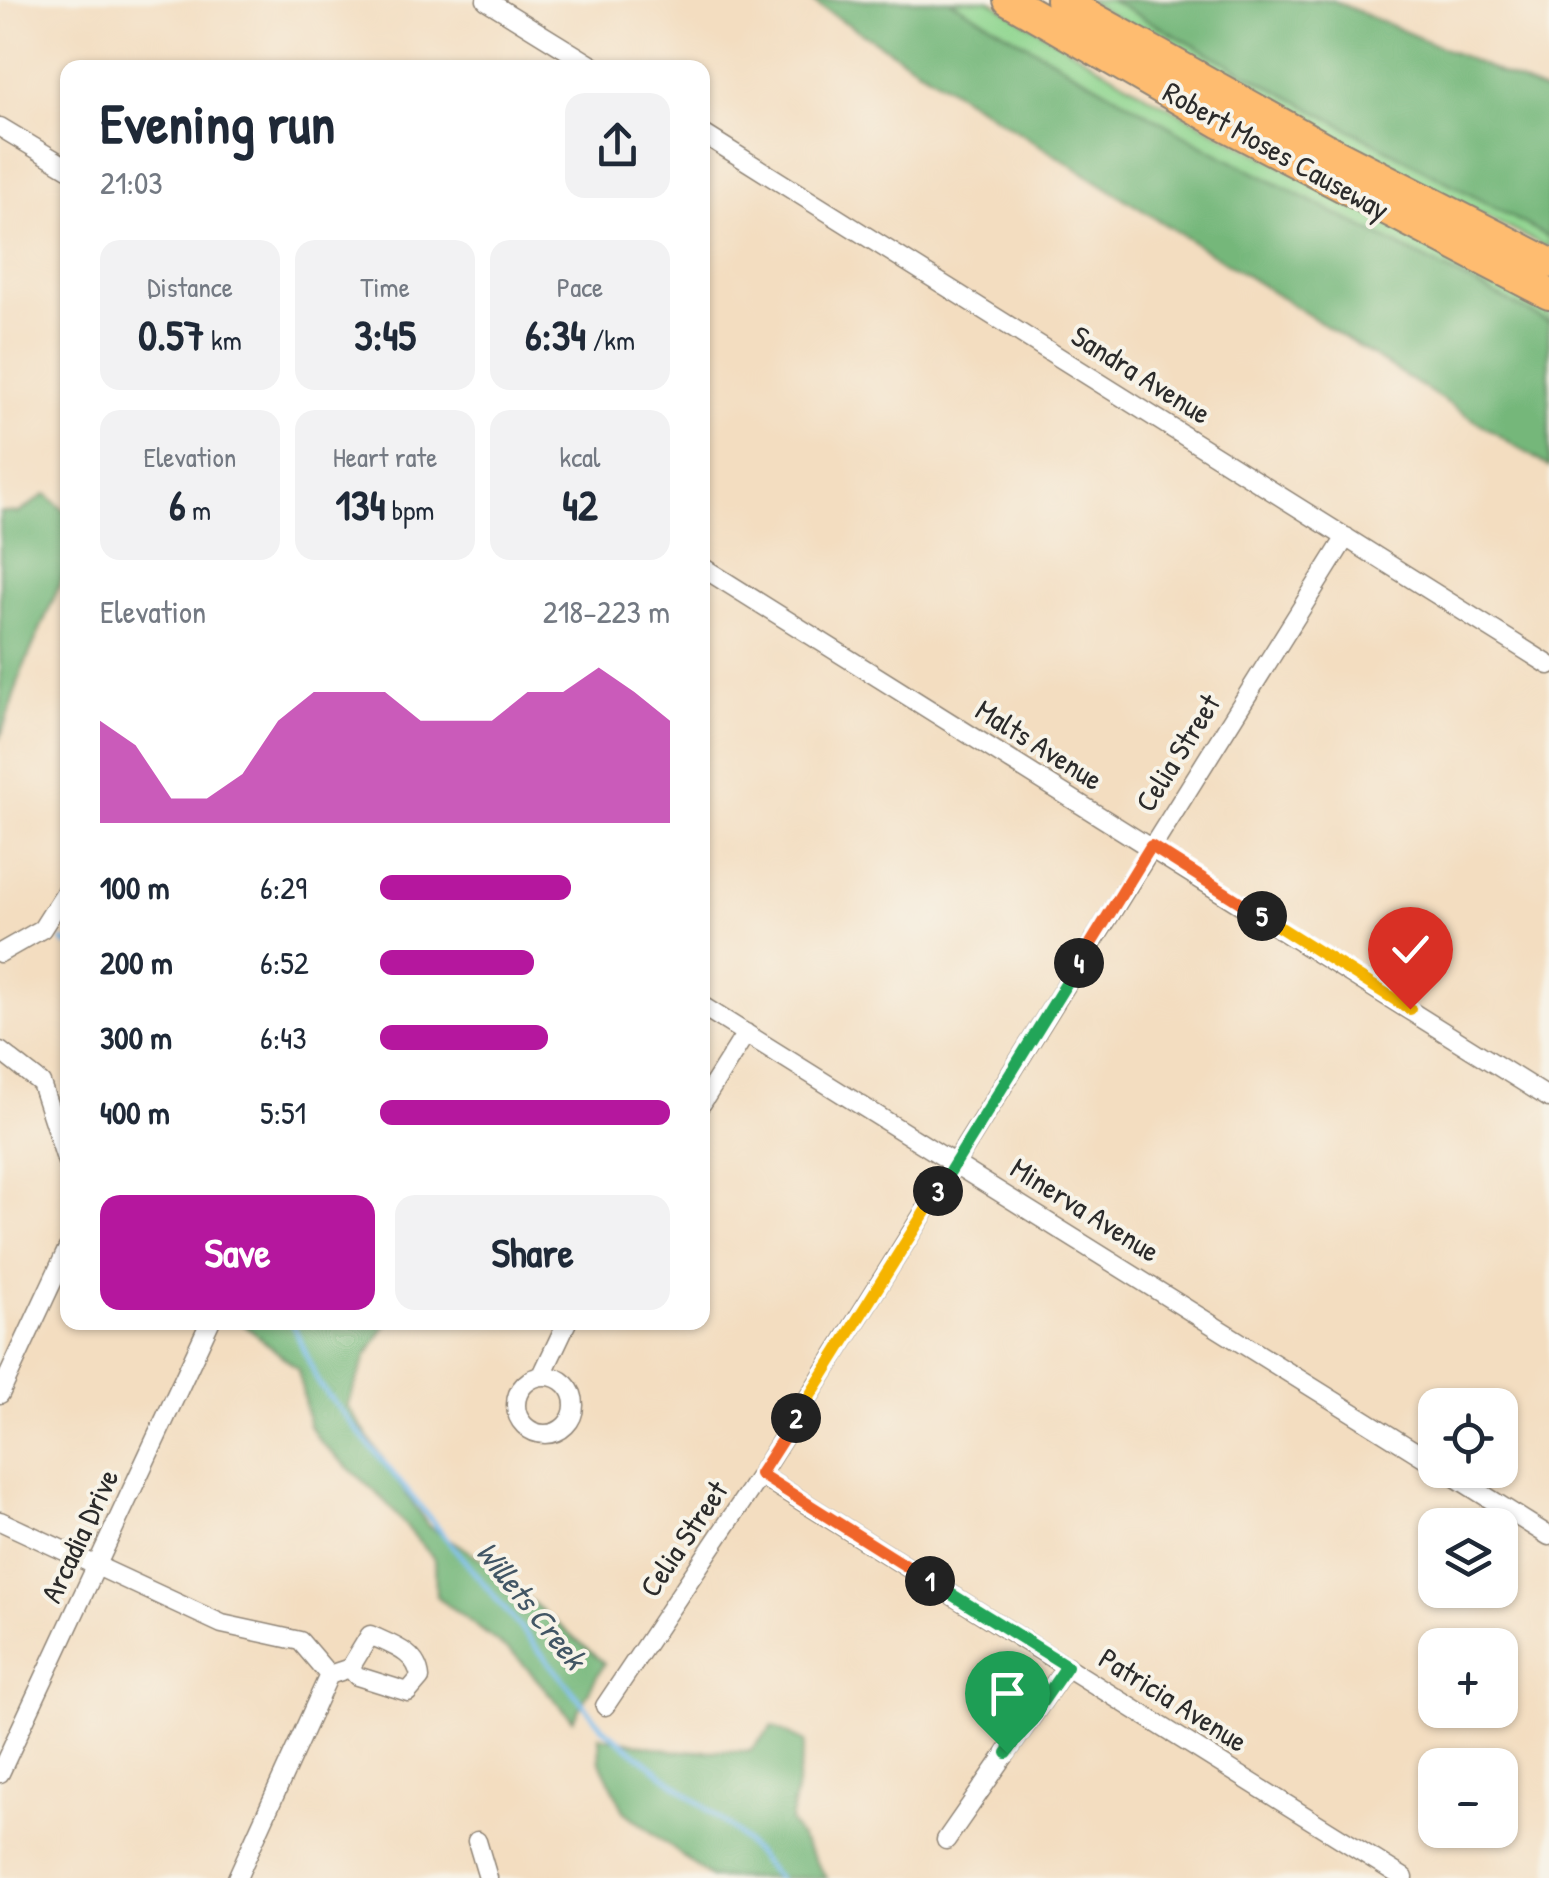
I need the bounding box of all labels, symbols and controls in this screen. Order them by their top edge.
street label: Robert Moses Causeway [1156,71,1397,229]
text: Evening run [100,86,335,160]
button: share [565,93,670,198]
text: 21:03 [100,161,163,204]
text: Distance [147,268,233,306]
text: Time [360,268,410,306]
text: Pace [557,268,603,306]
text: 0.57 [138,306,205,363]
text: 3:45 [354,306,416,363]
text: 6:34 [525,306,586,363]
street label: Sandra Avenue [1064,316,1219,433]
text: km [205,321,242,359]
text: /km [586,321,635,359]
text: Elevation [144,438,237,476]
text: Heart rate [333,438,437,476]
text: kcal [560,438,600,476]
text: 6 [169,476,186,533]
text: 134 [336,476,385,533]
text: 42 [562,476,598,533]
text: m [186,491,211,529]
text: bpm [385,491,434,529]
text: Elevation [100,590,206,633]
text: 218–223 m [543,590,670,633]
street label: Celia Street [1125,686,1229,819]
street label: Malts Avenue [969,689,1111,799]
text: 100 m [100,866,169,909]
text: 6:29 [260,866,307,909]
pin: 5 [1237,891,1287,941]
text: 5 [1256,897,1268,935]
pin [1368,907,1453,1010]
icon: check [1383,922,1438,977]
pin: 4 [1054,938,1104,988]
text: 200 m [100,941,173,984]
text: 6:52 [260,941,309,984]
text: 4 [1074,944,1084,982]
text: 300 m [100,1016,172,1059]
text: 6:43 [260,1016,307,1059]
text: 400 m [100,1091,170,1134]
text: 5:51 [260,1091,306,1134]
street label: Minerva Avenue [1004,1148,1168,1271]
pin: 3 [913,1166,963,1216]
text: 3 [932,1172,944,1210]
button: Save [100,1195,375,1310]
button: Share [395,1195,670,1310]
map controls [1418,1388,1518,1848]
button: locate [1418,1388,1518,1488]
pin: 2 [771,1393,821,1443]
text: 2 [789,1399,803,1437]
street label: Arcadia Drive [31,1462,127,1609]
street label: Celia Street [630,1472,737,1604]
button: layers [1418,1508,1518,1608]
water label: Willets Creek [467,1532,598,1680]
pin: 1 [905,1556,955,1606]
text: 1 [925,1562,935,1600]
button: + [1418,1628,1518,1728]
street label: Patricia Avenue [1092,1638,1255,1761]
pin [965,1651,1050,1754]
icon: arrive [980,1666,1035,1721]
button: − [1418,1748,1518,1848]

